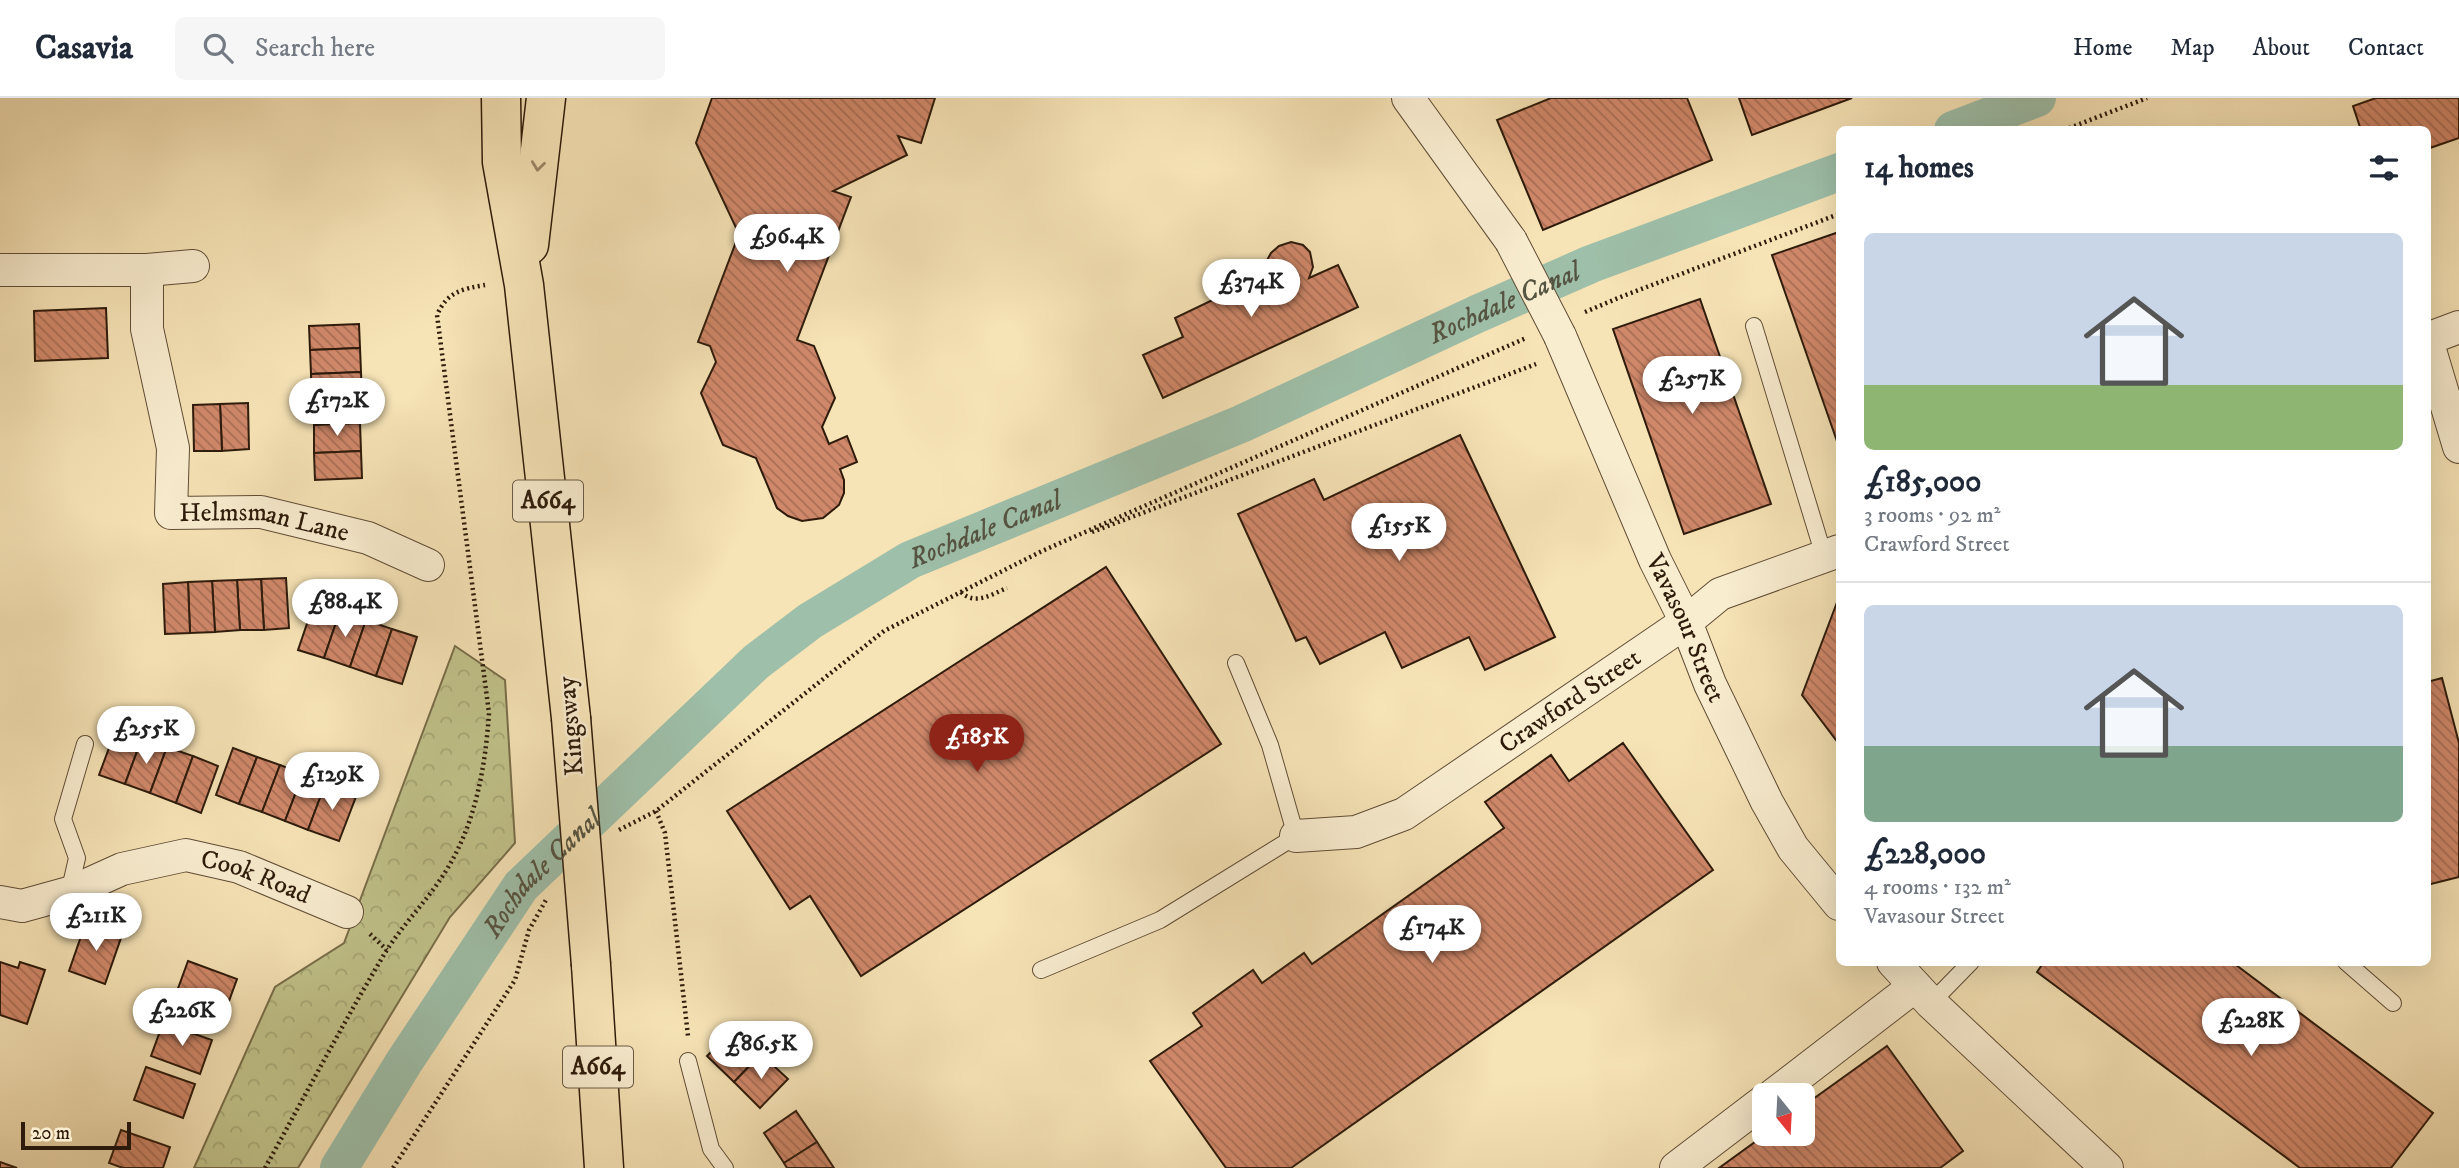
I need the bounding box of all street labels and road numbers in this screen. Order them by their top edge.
road number: A664 [513,480,583,522]
street label: Helmsman Lane [179,495,353,549]
street label: Vavasour Street [1638,547,1733,708]
street label: Crawford Street [1492,641,1647,761]
street label: Kingsway [550,674,592,777]
street label: Cook Road [198,842,316,912]
road number: A664 [563,1046,633,1087]

